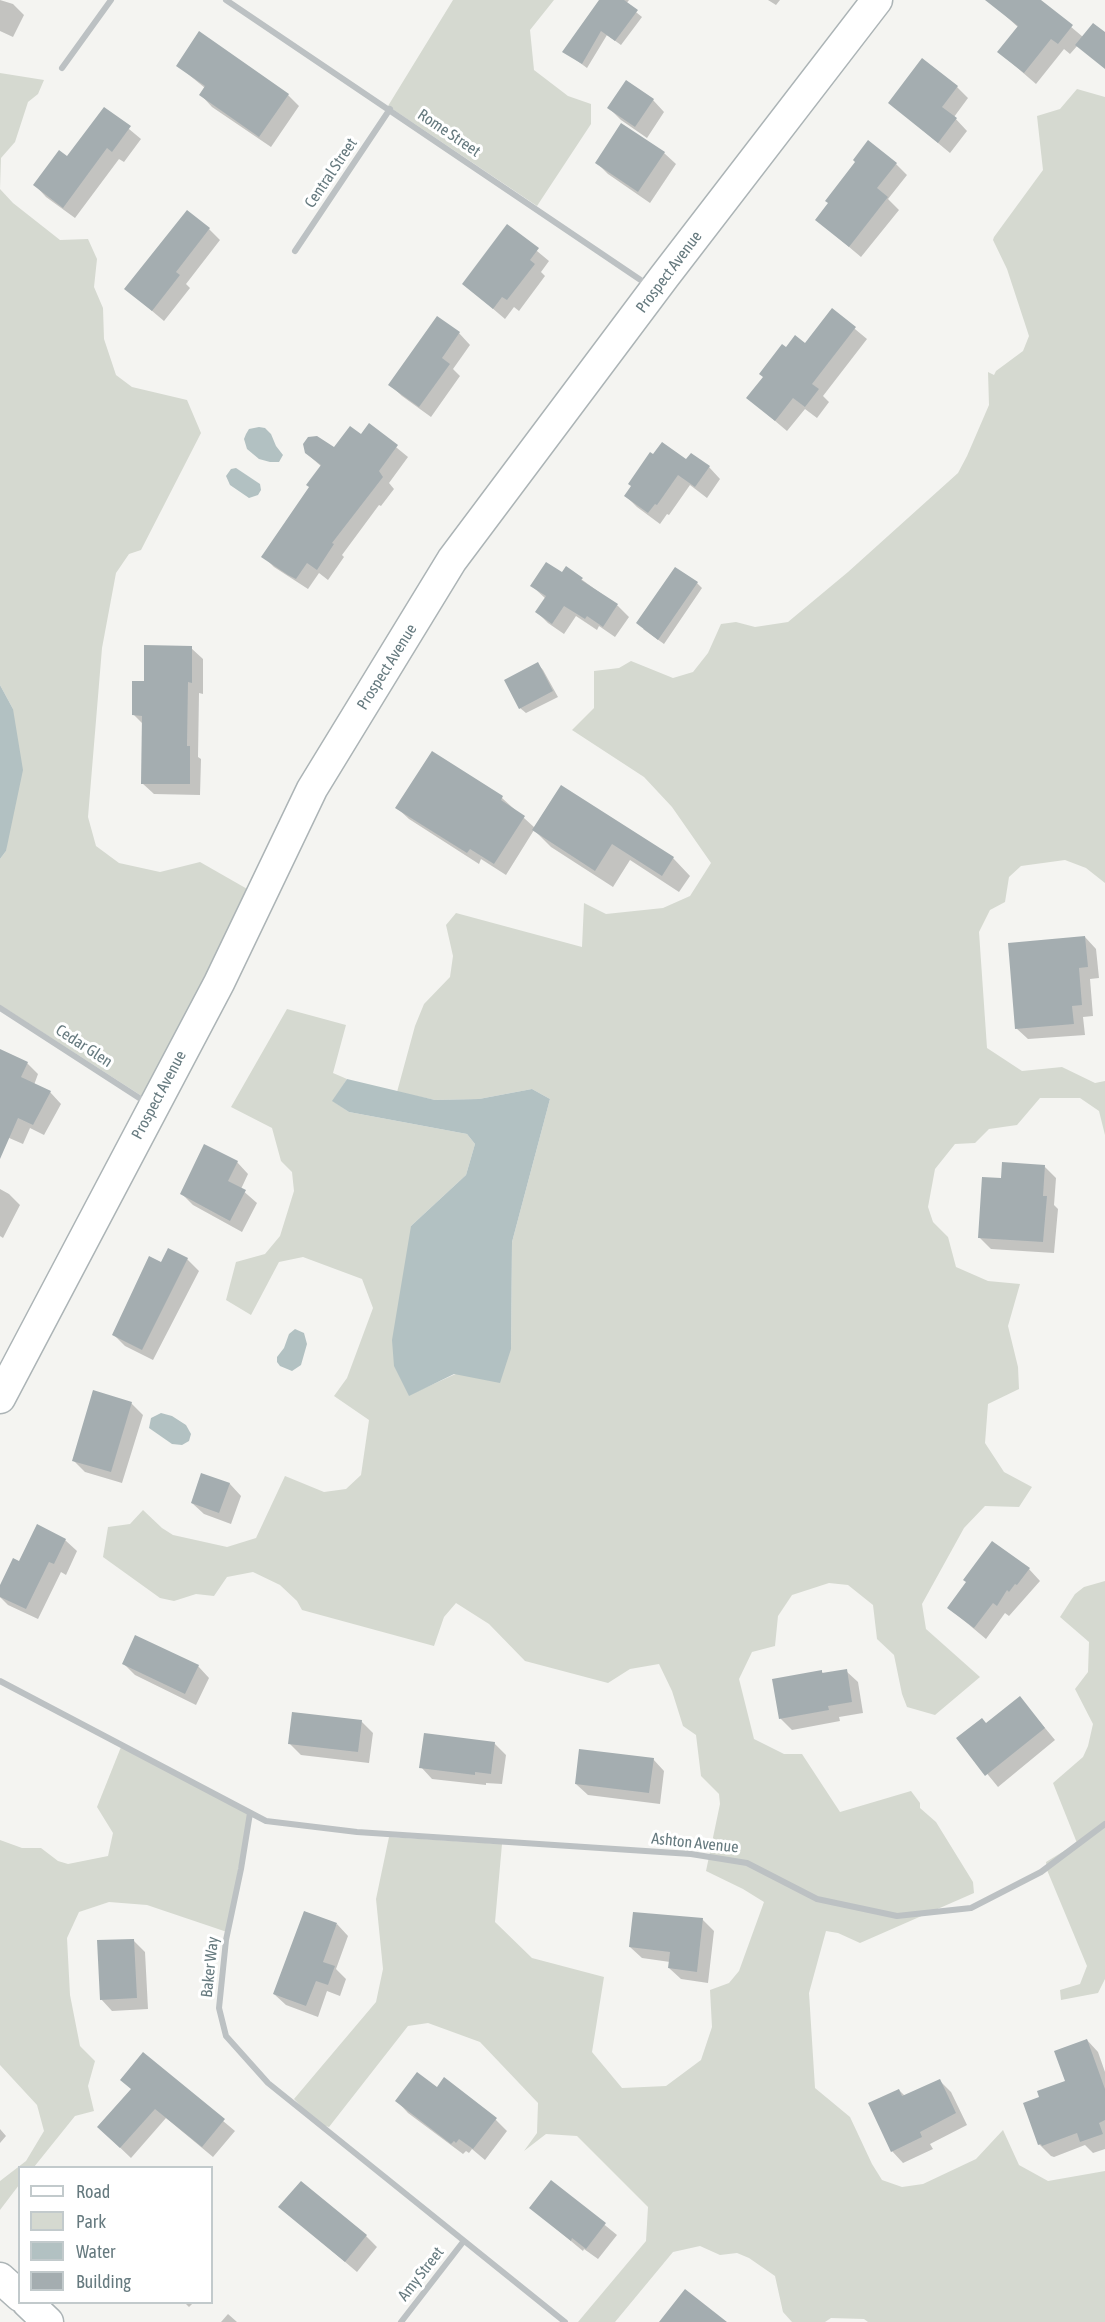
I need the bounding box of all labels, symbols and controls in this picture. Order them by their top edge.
street label: Rome Street [414,105,484,161]
street label: Central Street [301,134,361,212]
street label: Prospect Avenue [632,227,706,317]
street label: Prospect Avenue [353,621,421,713]
street label: Cedar Glen [52,1021,116,1071]
street label: Prospect Avenue [128,1047,190,1143]
street label: Ashton Avenue [651,1829,739,1857]
street label: Baker Way [197,1936,223,1998]
legend [18,2166,213,2304]
text: Road [76,2181,110,2202]
text: Park [76,2211,106,2232]
text: Water [76,2241,115,2262]
street label: Amy Street [394,2243,448,2305]
text: Building [76,2271,131,2292]

